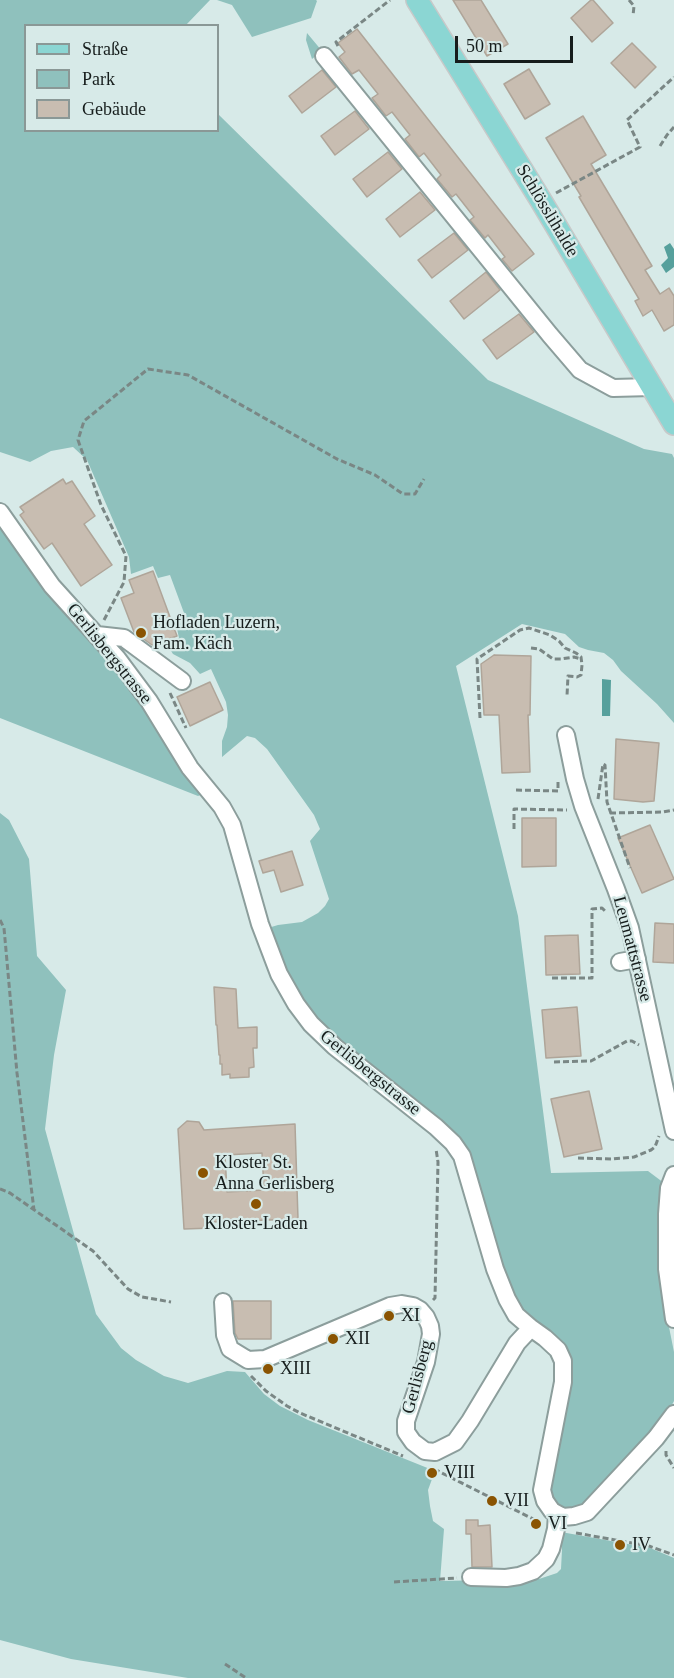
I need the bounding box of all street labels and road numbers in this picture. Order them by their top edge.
street label: Schlösslihalde [511,161,583,261]
street label: Gerlisbergstrasse [62,599,156,709]
street label: Leumattstrasse [608,894,656,1004]
street label: Gerlisbergstrasse [315,1026,425,1120]
street label: Gerlisberg [398,1338,438,1416]

